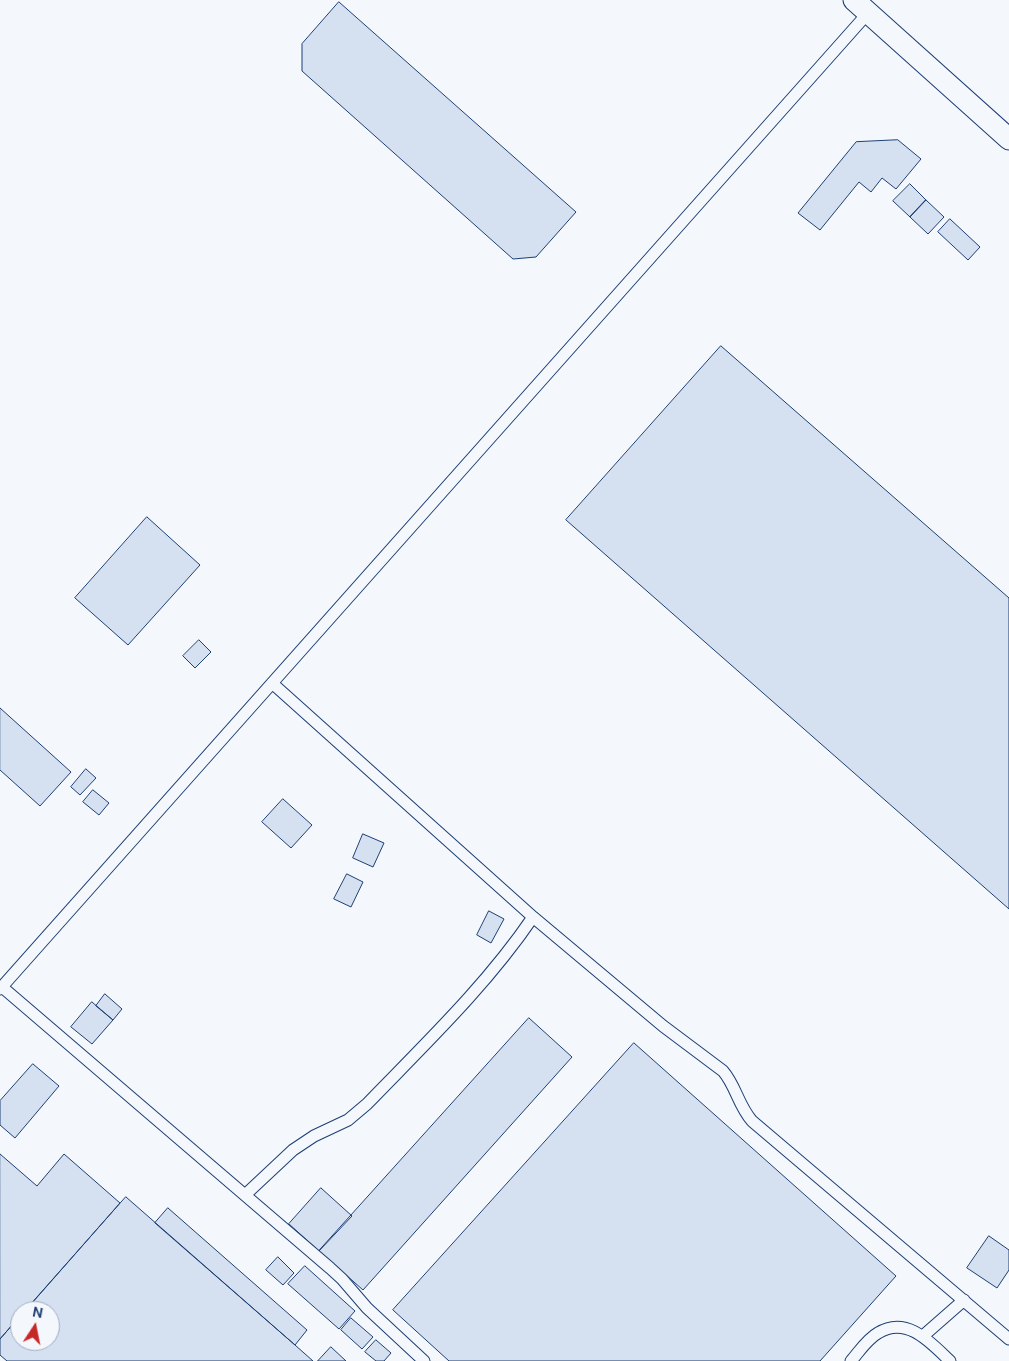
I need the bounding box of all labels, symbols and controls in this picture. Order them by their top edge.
north arrow [10,1301,60,1351]
text: N [31,1302,44,1322]

